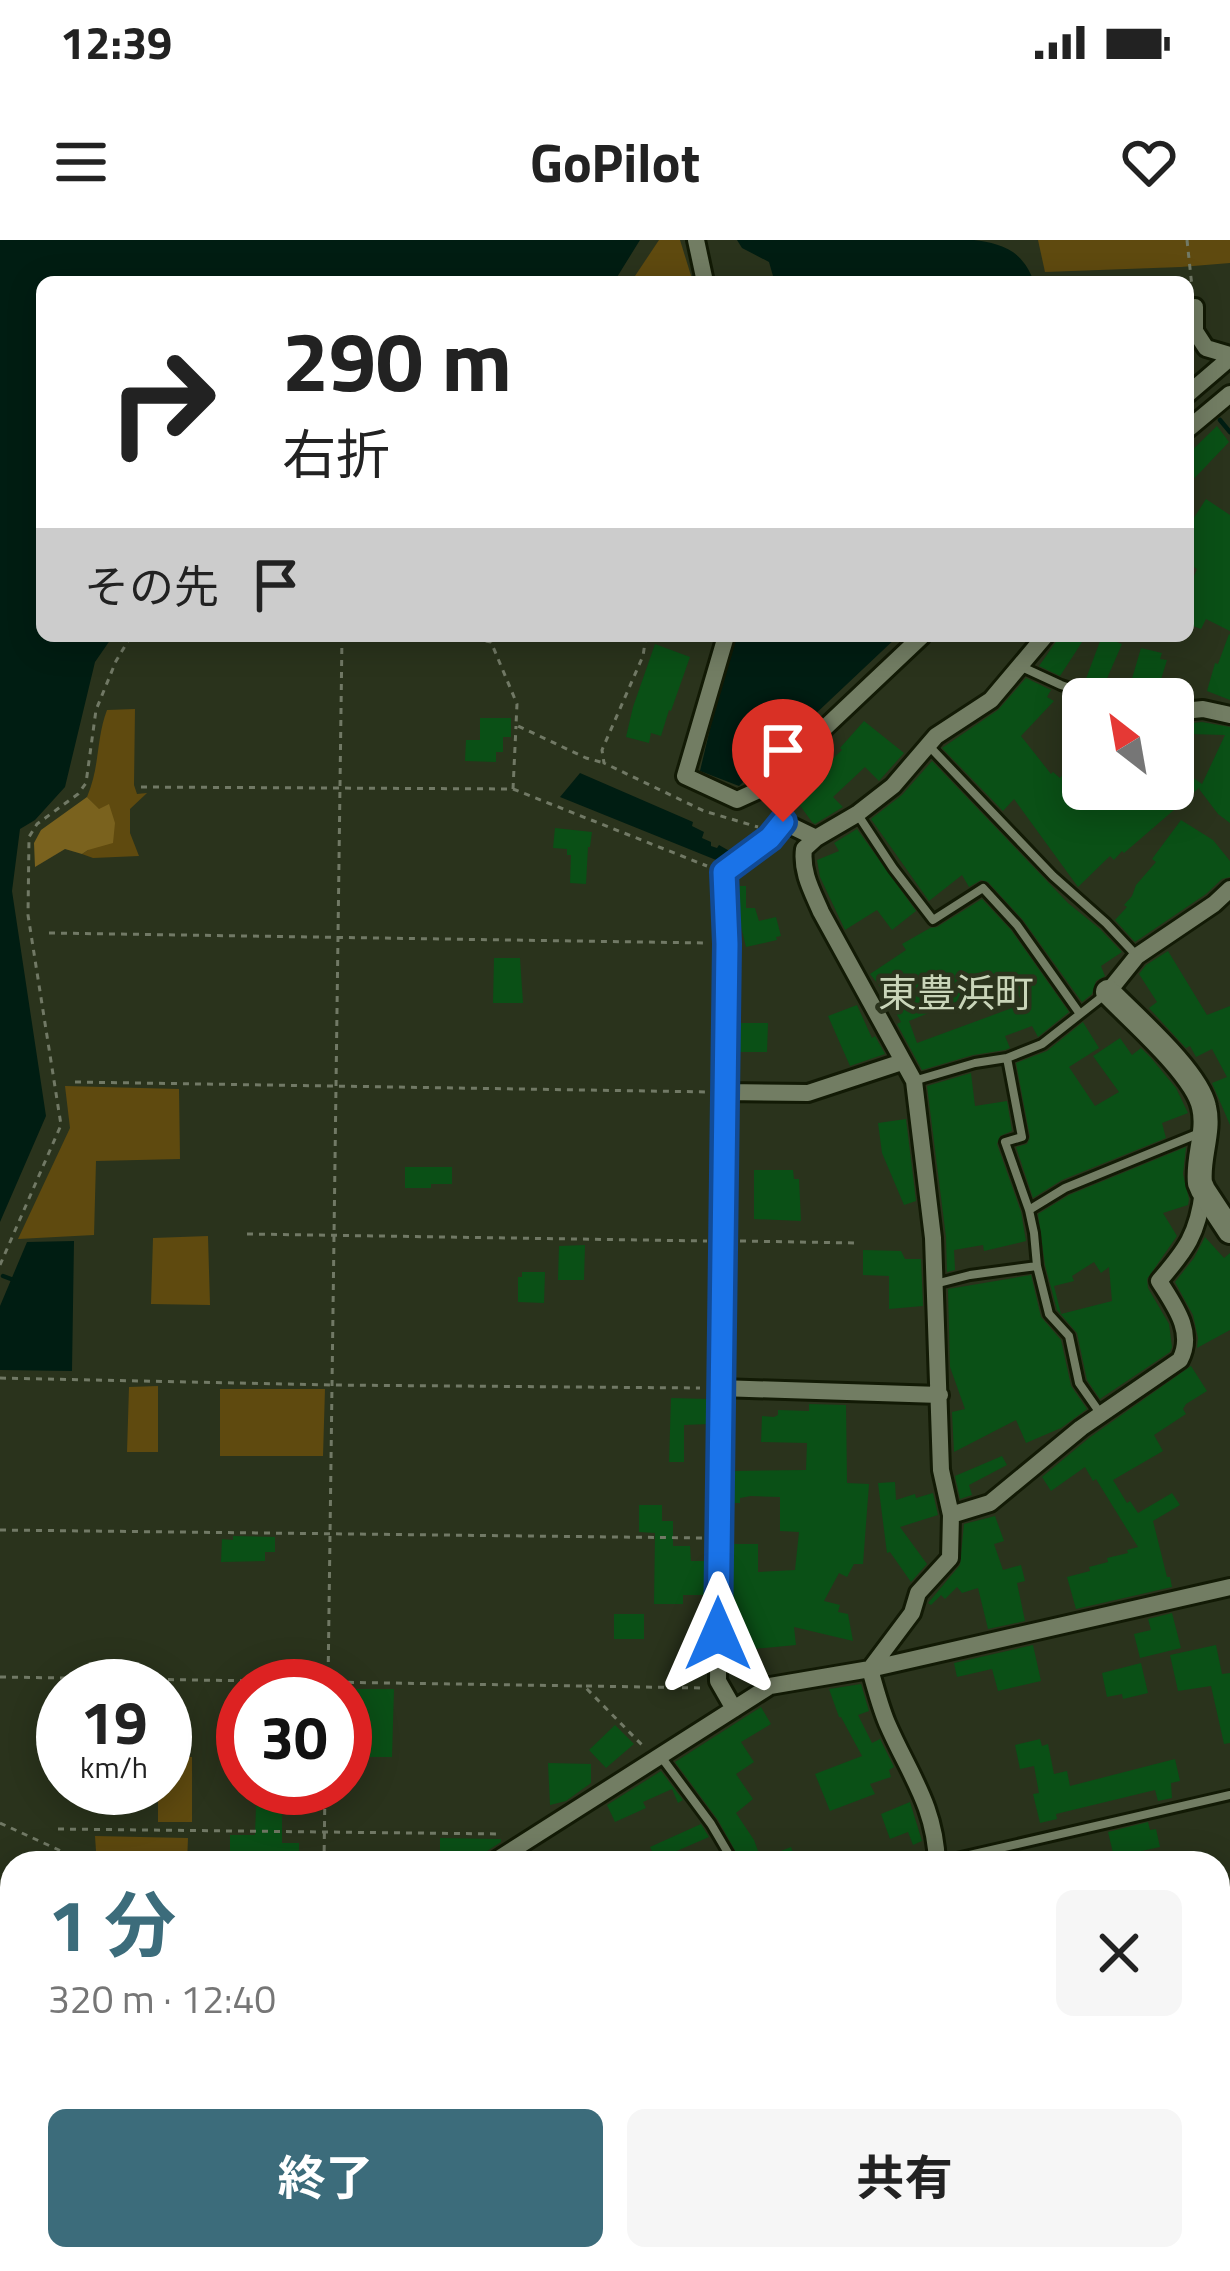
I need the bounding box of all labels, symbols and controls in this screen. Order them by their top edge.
text: 12:39 [60,8,172,76]
text: GoPilot [530,121,700,203]
icon: menu [48,129,114,195]
icon: heart [1116,129,1182,195]
text: 290 m [282,296,512,424]
icon: right [84,324,240,480]
text: 右折 [282,413,390,495]
text: その先 [84,552,219,620]
icon: arrive [243,552,309,618]
north arrow [1062,678,1194,810]
map controls [1062,678,1194,810]
pin [732,699,834,822]
icon: arrive [750,717,816,783]
district label: 東豊浜町 [878,963,1034,1022]
position arrow [655,1571,781,1697]
speed limit sign: 30 [216,1659,372,1815]
text: 19 [80,1676,148,1767]
text: km/h [80,1744,148,1790]
text: 1 分 [48,1869,176,1979]
button: close [1056,1890,1182,2016]
text: 320 m · 12:40 [48,1969,276,2028]
button: 終了 [48,2109,603,2247]
button: 共有 [627,2109,1182,2247]

